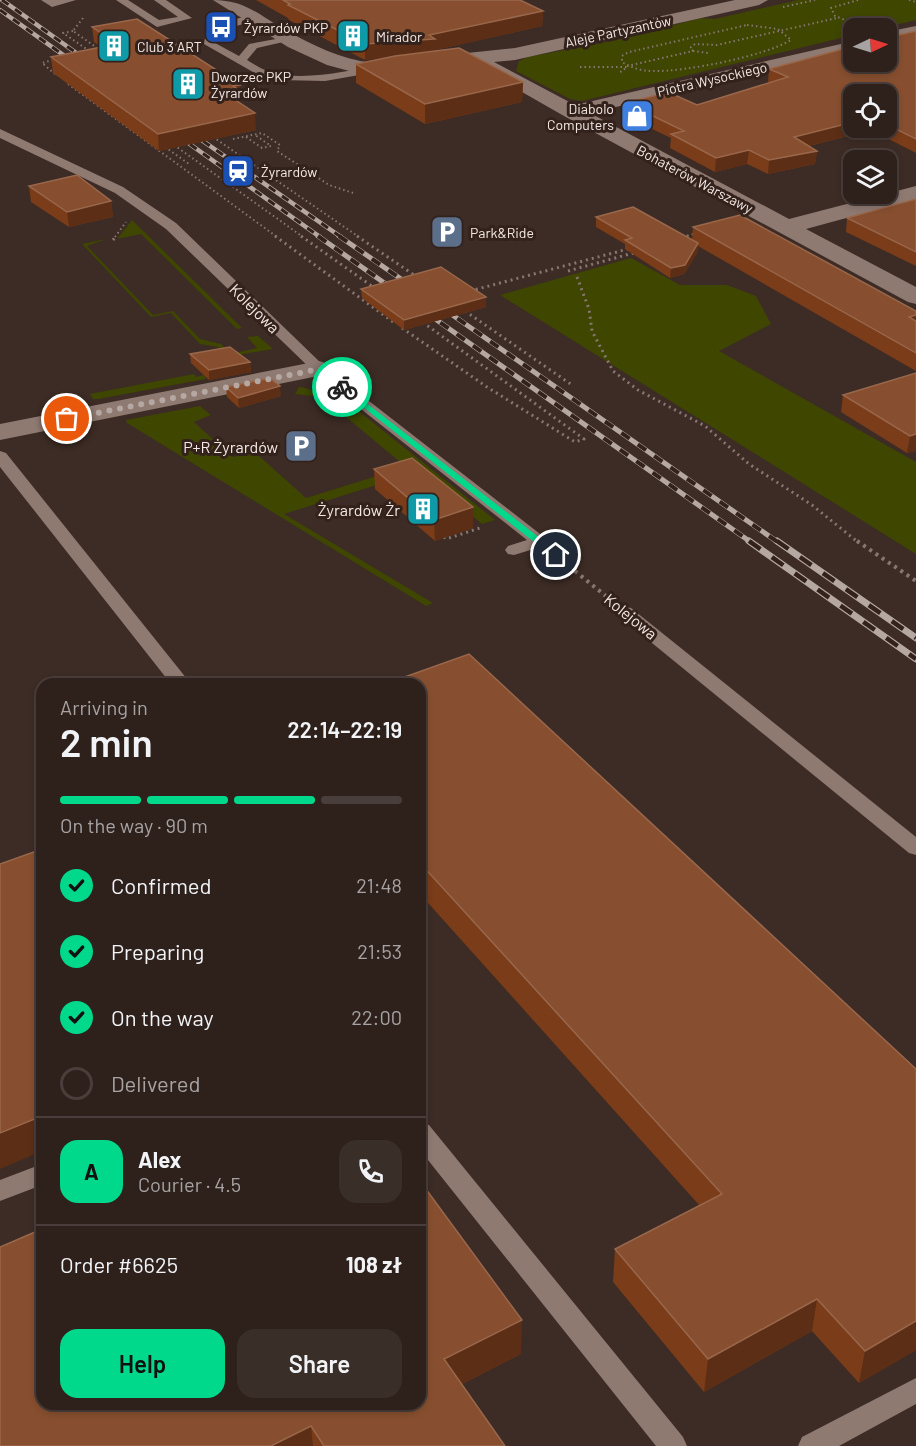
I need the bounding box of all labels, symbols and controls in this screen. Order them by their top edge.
bus stop icon: Żyrardów PKP [203,9,239,45]
street label: Aleje Partyzantów [563,11,673,51]
building icon: Mirador [335,18,371,54]
north arrow [843,18,897,72]
map controls [843,18,897,204]
place label: Żyrardów PKP [244,19,328,36]
building icon: Club 3 ART [96,28,132,64]
place label: Mirador [376,28,422,45]
place label: Club 3 ART [137,38,202,55]
street label: Piotra Wysockiego [655,58,769,100]
building icon: Dworzec PKP Żyrardów [170,66,206,102]
place label: Dworzec PKP Żyrardów [211,68,291,101]
button: locate [843,84,897,138]
shop icon: Diabolo Computers [619,98,655,134]
place label: Diabolo Computers [547,100,614,133]
street label: Bohaterów Warszawy [634,141,756,217]
button: layers [843,150,897,204]
station icon: Żyrardów [220,153,256,189]
place label: Żyrardów [261,163,317,180]
parking icon: Park&Ride [429,214,465,250]
place label: Park&Ride [470,224,534,241]
street label: Kolejowa [226,279,284,337]
courier [312,357,372,417]
icon: bike [326,371,359,404]
pin [41,393,92,444]
icon: bag [50,402,83,435]
parking icon: P+R Żyrardów [283,428,319,464]
place label: P+R Żyrardów [183,437,278,456]
building icon: Żyrardów Żr [405,491,441,527]
place label: Żyrardów Żr [318,500,400,519]
pin [530,529,581,580]
icon: home [539,538,572,571]
street label: Kolejowa [601,589,661,643]
text: Arriving in [60,695,148,719]
text: 22:14–22:19 [288,716,402,742]
text: 2 min [60,718,153,765]
text: On the way · 90 m [60,813,208,837]
icon: check [60,869,93,902]
text: Confirmed [111,872,211,898]
text: 21:48 [356,873,402,897]
icon: check [60,935,93,968]
text: Preparing [111,938,204,964]
text: 21:53 [357,939,402,963]
icon: check [60,1001,93,1034]
text: On the way [111,1004,214,1030]
text: 22:00 [351,1005,402,1029]
text: Delivered [111,1070,200,1096]
button: phone [339,1140,402,1203]
text: Alex [138,1146,181,1172]
text: A [84,1158,99,1184]
text: Courier · 4.5 [138,1172,241,1196]
text: Order #6625 [60,1251,178,1277]
text: 108 zł [346,1251,402,1277]
button: Help [60,1329,225,1398]
button: Share [237,1329,402,1398]

